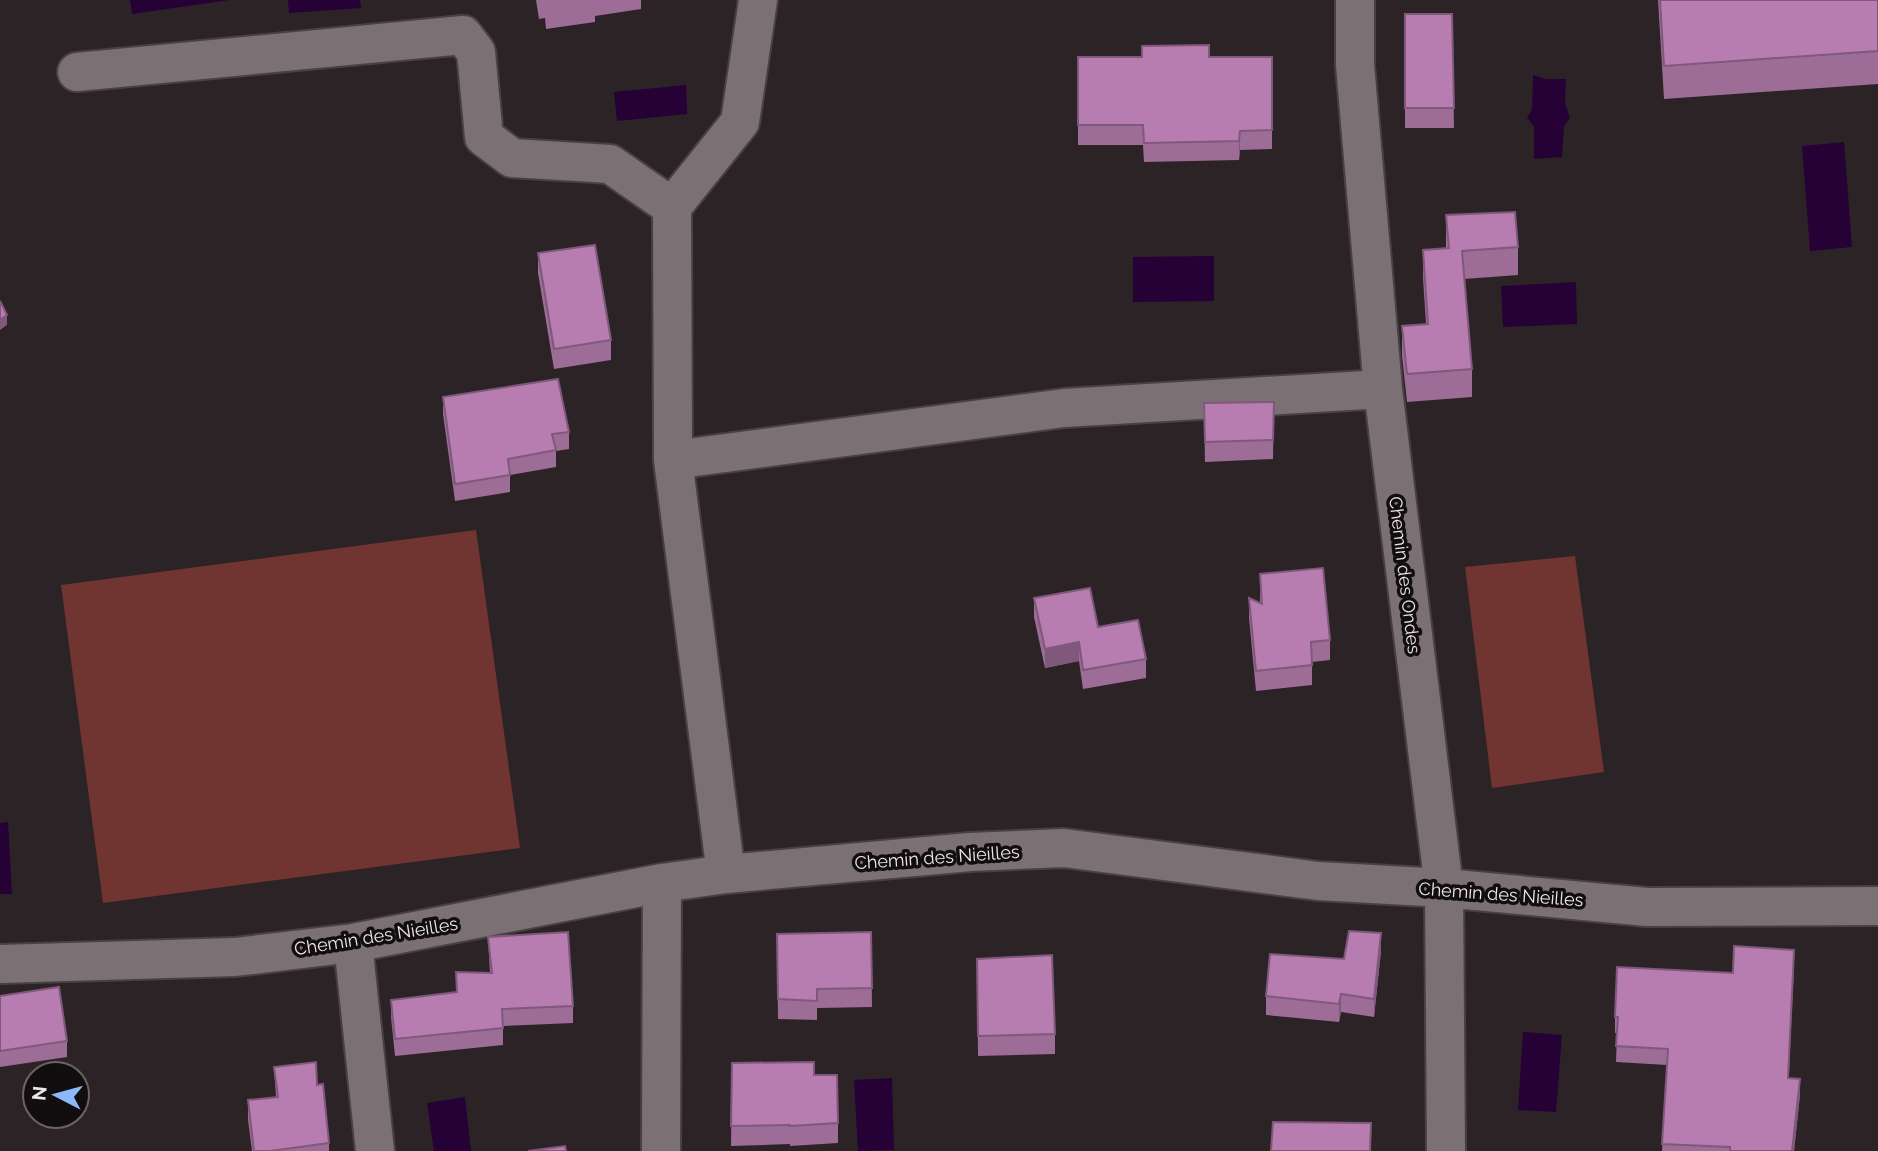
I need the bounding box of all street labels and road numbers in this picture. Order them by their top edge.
street label: Chemin des Ondes [1385,495,1425,655]
street label: Chemin des Nieilles [854,841,1021,873]
street label: Chemin des Nieilles [1418,878,1585,910]
street label: Chemin des Nieilles [293,913,460,959]

